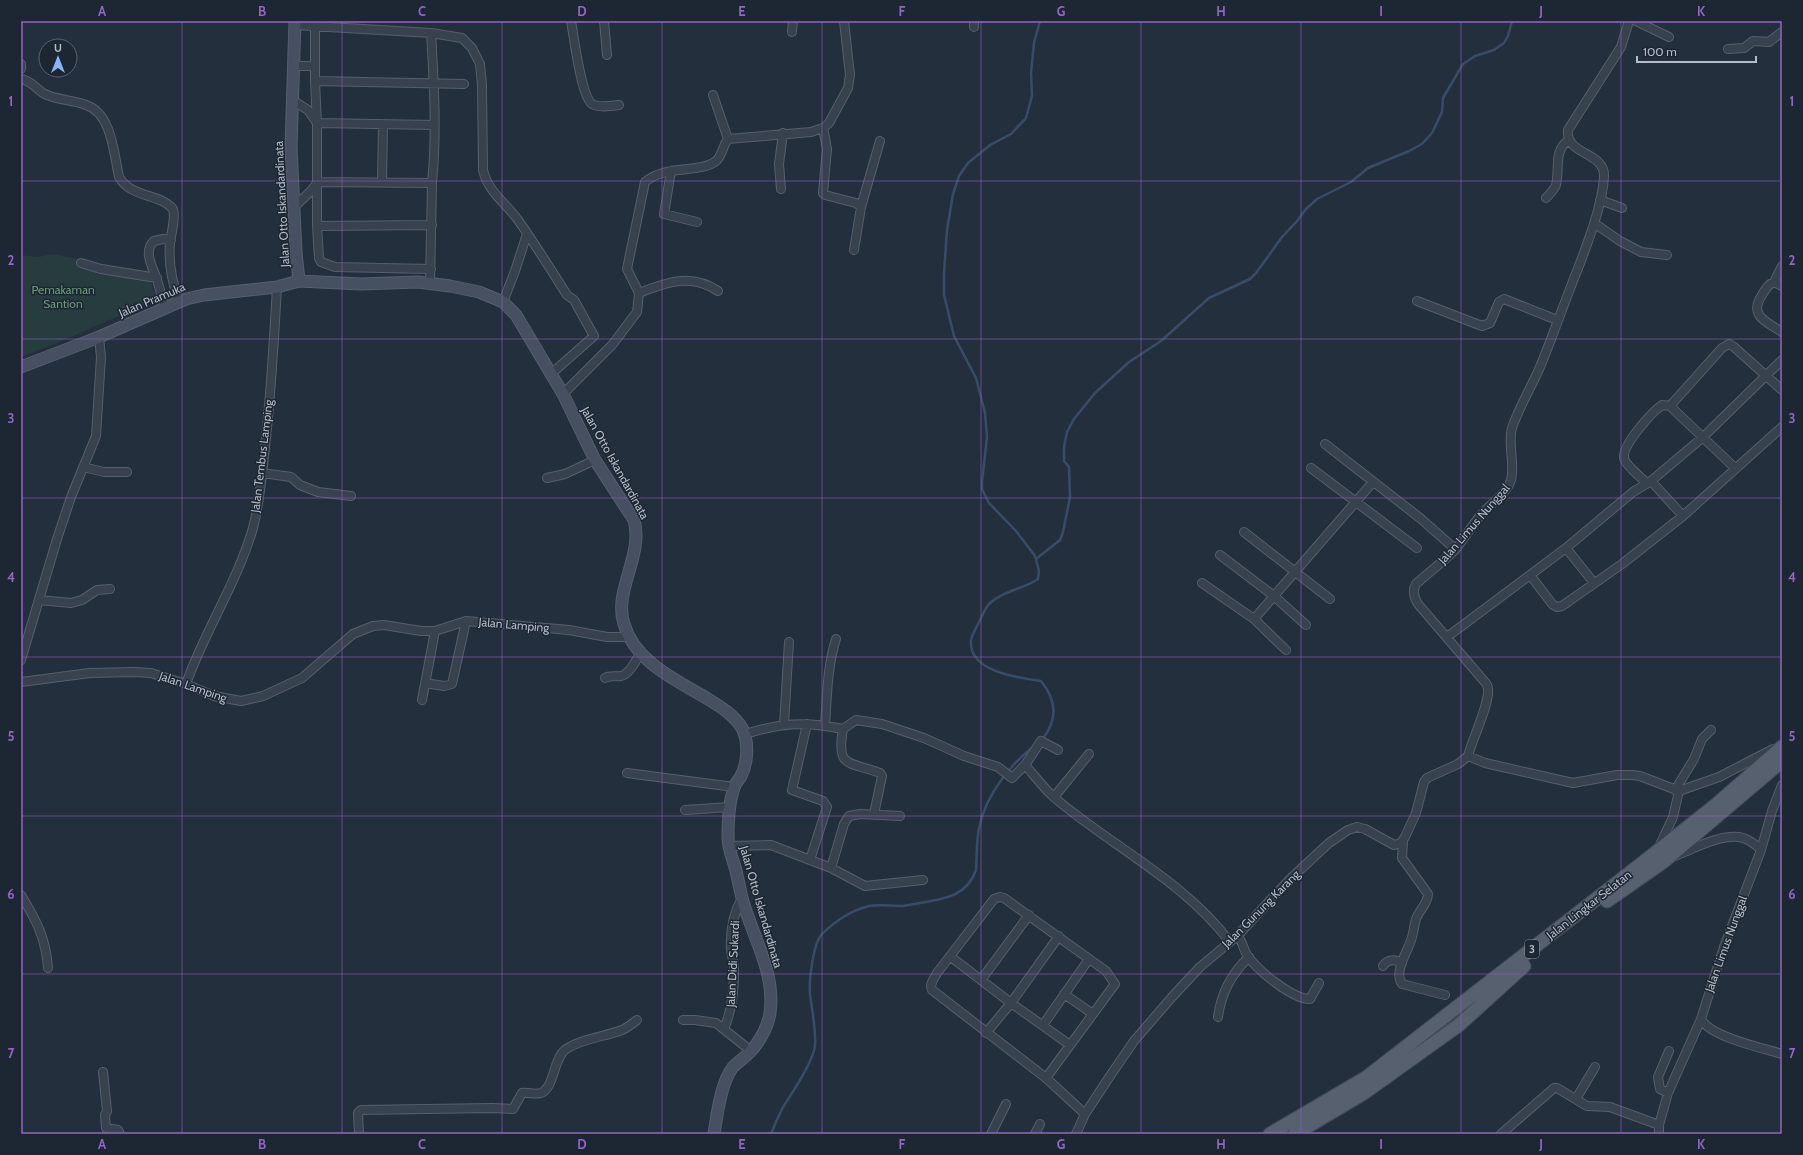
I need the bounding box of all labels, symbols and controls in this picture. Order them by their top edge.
text: A [98,3,107,19]
text: B [258,3,266,19]
text: C [418,3,426,19]
text: D [577,3,587,19]
text: E [738,3,746,19]
text: F [899,3,906,19]
text: G [1057,3,1066,19]
text: H [1216,3,1226,19]
text: I [1379,3,1383,19]
text: J [1538,3,1543,19]
text: K [1697,3,1706,19]
north arrow [38,38,78,78]
scale bar [1637,38,1756,64]
text: U [54,41,62,55]
text: 100 m [1643,44,1677,59]
text: 1 [9,93,13,109]
text: 1 [1790,93,1794,109]
street label: Jalan Otto Iskandardinata [271,140,292,269]
text: 2 [8,252,15,268]
text: 2 [1789,252,1796,268]
street label: Jalan Pramuka [115,279,188,321]
park label: Pemakaman Santion [31,282,95,311]
street label: Jalan Tembus Lamping [247,398,276,514]
street label: Jalan Otto Iskandardinata [578,403,653,522]
text: 3 [7,410,15,426]
text: 3 [1788,410,1796,426]
street label: Jalan Limus Nunggal [1434,480,1513,568]
text: 4 [7,569,15,585]
text: 4 [1788,569,1796,585]
street label: Jalan Lamping [477,614,551,635]
street label: Jalan Lamping [156,668,230,705]
text: 5 [8,728,15,744]
text: 5 [1789,728,1796,744]
street label: Jalan Otto Iskandardinata [737,843,786,970]
street label: Jalan Gunung Karang [1218,866,1303,951]
street label: Jalan Lingkar Selatan [1542,867,1634,943]
text: 6 [7,886,15,902]
text: 6 [1788,886,1796,902]
street label: Jalan Limus Nunggal [1701,893,1750,995]
street label: Jalan Didi Sukardi [723,920,742,1009]
road number: 3 [1525,940,1539,958]
text: 7 [8,1045,15,1061]
text: 7 [1789,1045,1796,1061]
text: A [98,1136,107,1152]
text: B [258,1136,266,1152]
text: C [418,1136,426,1152]
text: D [577,1136,587,1152]
text: E [738,1136,746,1152]
text: F [899,1136,906,1152]
text: G [1057,1136,1066,1152]
text: H [1216,1136,1226,1152]
text: I [1379,1136,1383,1152]
text: J [1538,1136,1543,1152]
text: K [1697,1136,1706,1152]

